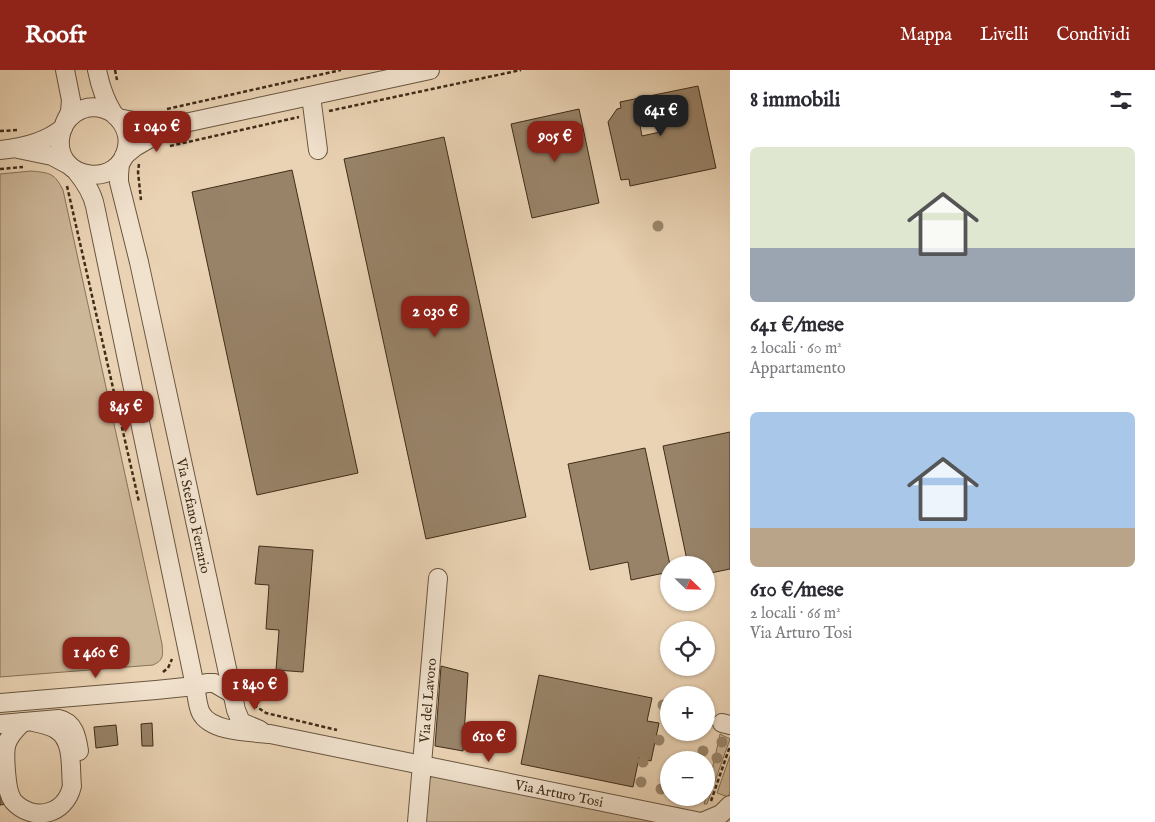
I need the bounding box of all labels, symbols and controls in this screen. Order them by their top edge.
text: Roofr [25,20,86,51]
text: Mappa [900,24,952,47]
text: Livelli [980,24,1028,47]
text: Condividi [1056,24,1130,47]
icon: filters [1107,86,1135,114]
text: 8 immobili [750,87,840,114]
pin: 641 € [626,94,696,137]
text: 641 € [644,101,678,121]
pin: 1 040 € [111,111,203,153]
text: 1 040 € [134,117,180,137]
pin: 905 € [520,121,590,163]
text: 905 € [538,127,572,147]
icon: home [898,179,988,269]
pin: 2 030 € [389,296,481,338]
text: 2 030 € [412,302,458,322]
text: 641 €/mese [750,312,844,339]
text: 2 locali · 60 m² [750,339,842,359]
text: Appartamento [750,359,846,379]
pin: 845 € [91,390,161,433]
text: 845 € [110,397,142,417]
icon: home [898,444,988,534]
street label: Via Stefano Ferrario [171,455,214,576]
north arrow [660,556,715,611]
map controls [660,556,715,806]
text: 610 €/mese [750,577,844,604]
text: 2 locali · 66 m² [750,604,841,624]
button: locate [660,621,715,676]
text: Via Arturo Tosi [750,624,852,644]
pin: 1 460 € [50,636,142,679]
text: 1 460 € [74,643,118,663]
street label: Via del Lavoro [416,657,441,745]
pin: 1 840 € [209,668,301,711]
text: 1 840 € [233,675,277,695]
button: + [660,686,715,741]
pin: 610 € [454,720,524,763]
text: 610 € [472,727,506,747]
button: − [660,751,715,806]
street label: Via Arturo Tosi [512,776,605,812]

